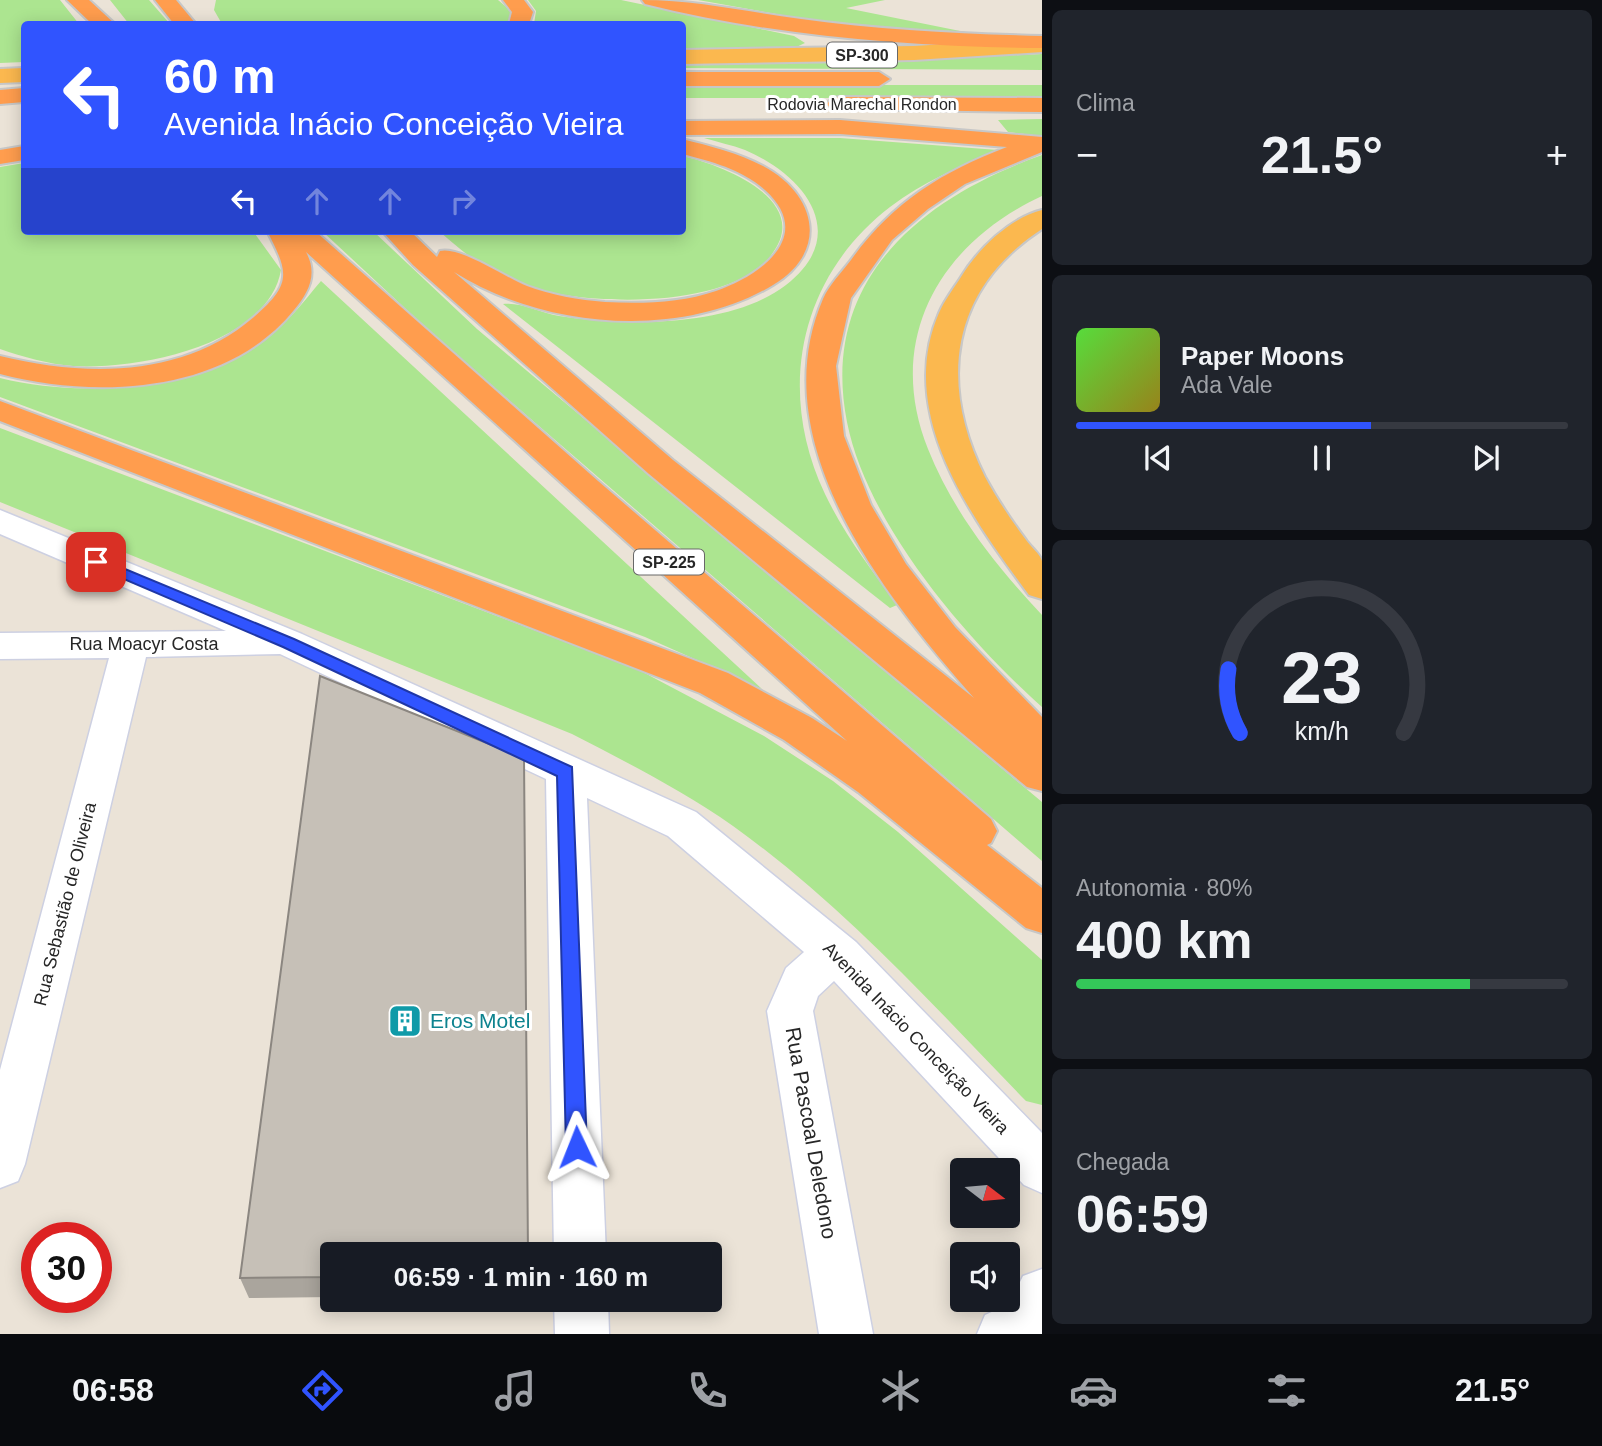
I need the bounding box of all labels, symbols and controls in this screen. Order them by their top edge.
road number: SP-300 [827,42,897,68]
icon: left [49,49,140,140]
text: 60 m [164,49,276,103]
text: Clima [1076,90,1135,116]
street label: Rodovia Marechal Rondon [767,96,957,113]
text: Avenida Inácio Conceição Vieira [164,106,624,142]
text: 21.5° [1261,126,1383,184]
text: − [1076,134,1098,176]
text: + [1546,134,1568,176]
icon: left [225,182,263,220]
icon: ahead [298,182,336,220]
icon: ahead [371,182,409,220]
icon: right [444,182,482,220]
text: Paper Moons [1181,341,1344,371]
text: Ada Vale [1181,372,1273,398]
icon: previous [1139,439,1177,477]
icon: pause [1303,439,1341,477]
icon: next [1467,439,1505,477]
pin [66,532,126,592]
icon: arrive [77,543,115,581]
road number: SP-225 [634,550,704,575]
street label: Rua Moacyr Costa [69,634,220,654]
text: 23 [1282,637,1362,718]
text: km/h [1295,717,1349,745]
street label: Rua Sebastião de Oliveira [30,799,100,1008]
text: Autonomia · 80% [1076,875,1252,901]
text: 400 km [1076,911,1252,969]
street label: Avenida Inácio Conceição Vieira [819,938,1014,1139]
building icon: Eros Motel [386,1002,424,1040]
place label: Eros Motel [430,1009,530,1032]
street label: Rua Pascoal Deledono [782,1025,841,1241]
position arrow [540,1110,614,1184]
text: Chegada [1076,1149,1169,1175]
north arrow [950,1158,1020,1228]
map controls [950,1158,1020,1312]
text: 06:59 [1076,1185,1209,1243]
speed limit sign: 30 [21,1222,112,1313]
button: sound [950,1242,1020,1312]
text: 06:59 · 1 min · 160 m [394,1262,648,1292]
icon: directions [298,1366,347,1415]
icon: music [491,1366,540,1415]
icon: phone [683,1366,732,1415]
icon: climate [876,1366,925,1415]
icon: car [1069,1366,1118,1415]
icon: filters [1262,1366,1311,1415]
text: 06:58 [72,1372,154,1408]
text: 21.5° [1455,1372,1530,1408]

